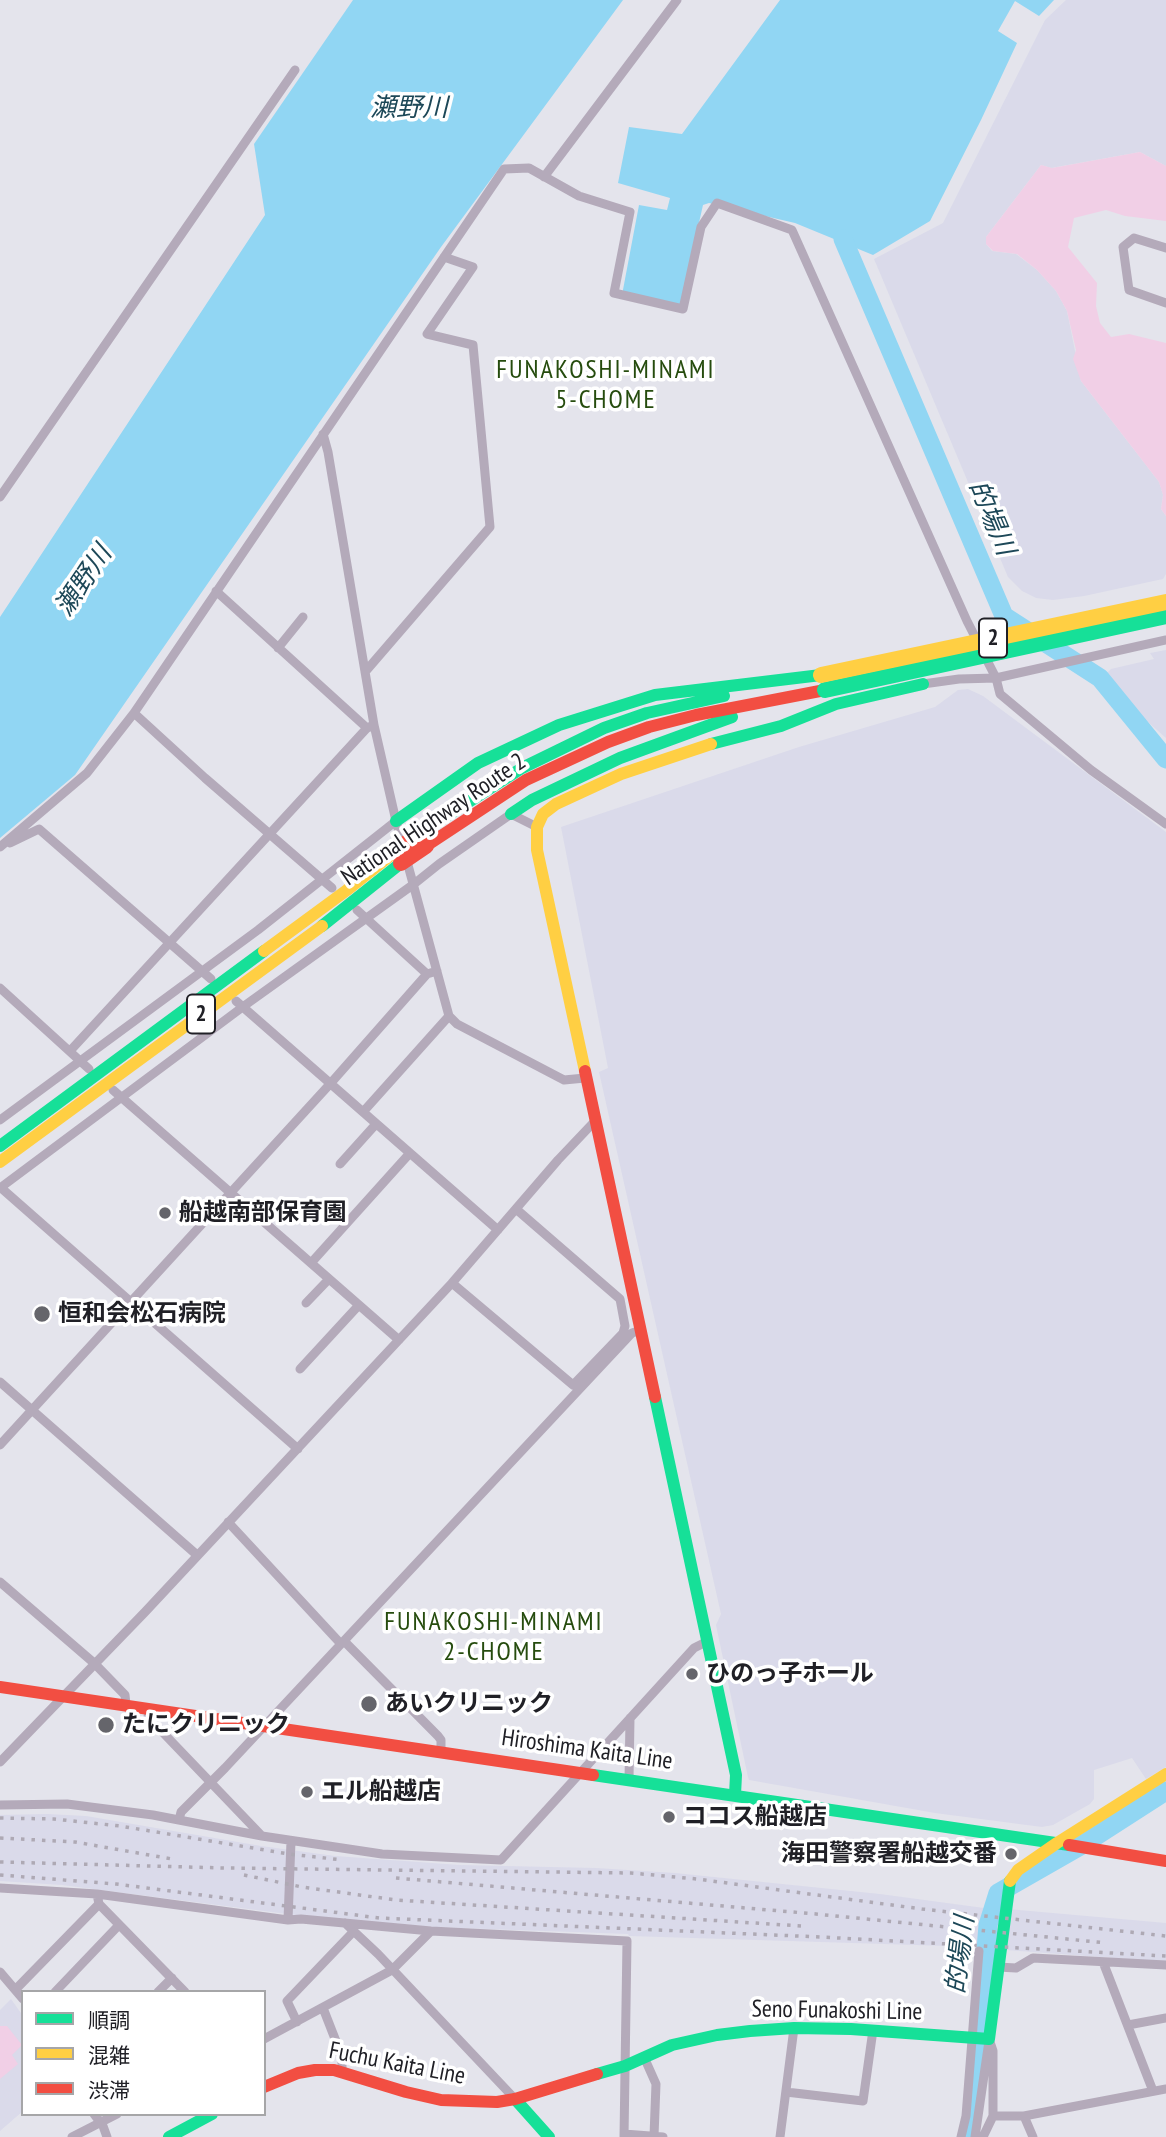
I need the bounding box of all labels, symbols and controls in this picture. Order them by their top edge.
water label: 瀬野川 [370,93,448,125]
district label: FUNAKOSHI-MINAMI 5-CHOME [498,355,714,416]
water label: 的場川 [961,476,1021,560]
water label: 瀬野川 [49,540,119,622]
road number: 2 [979,618,1007,658]
street label: National Highway Route 2 [336,748,532,892]
road number: 2 [187,995,215,1034]
place label: 船越南部保育園 [179,1199,347,1227]
marker: 船越南部保育園 [157,1205,173,1221]
place label: 恒和会松石病院 [58,1300,226,1328]
marker: 恒和会松石病院 [32,1304,52,1324]
district label: FUNAKOSHI-MINAMI 2-CHOME [386,1607,602,1668]
place label: ひのっ子ホール [706,1660,874,1688]
marker: ひのっ子ホール [684,1666,700,1682]
place label: あいクリニック [385,1690,553,1718]
marker: あいクリニック [359,1694,379,1714]
place label: たにクリニック [122,1711,290,1739]
marker: たにクリニック [96,1715,116,1735]
street label: Hiroshima Kaita Line [500,1724,674,1776]
place label: エル船越店 [321,1778,441,1806]
marker: エル船越店 [299,1784,315,1800]
place label: ココス船越店 [683,1803,827,1831]
marker: ココス船越店 [661,1809,677,1825]
place label: 海田警察署船越交番 [781,1840,997,1868]
marker: 海田警察署船越交番 [1003,1846,1019,1862]
water label: 的場川 [941,1914,981,1996]
legend [21,1990,266,2116]
street label: Seno Funakoshi Line [751,1995,923,2027]
text: 順調 [88,2007,130,2034]
street label: Fuchu Kaita Line [327,2037,467,2091]
text: 混雑 [88,2042,130,2069]
text: 渋滞 [88,2077,130,2104]

